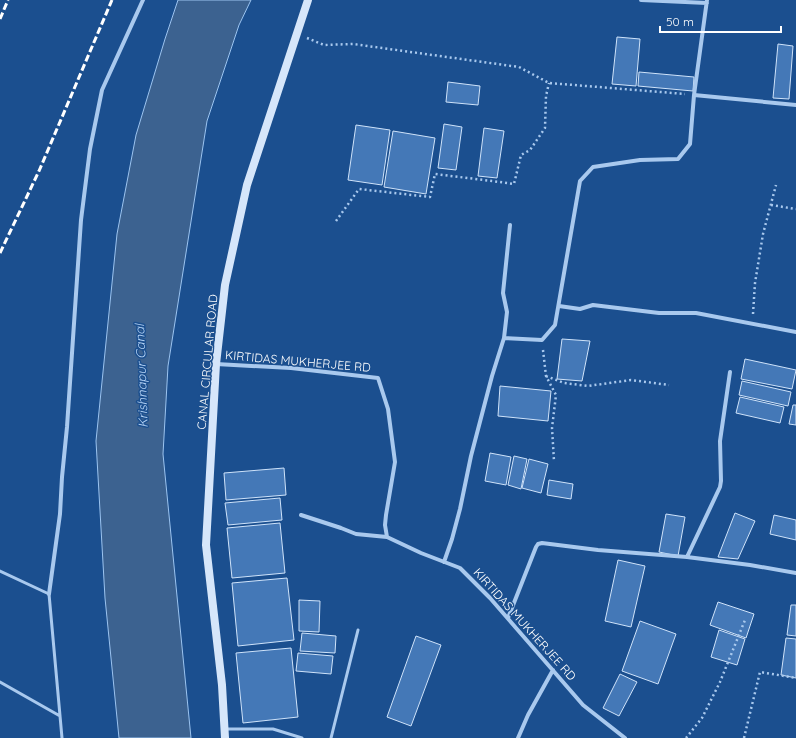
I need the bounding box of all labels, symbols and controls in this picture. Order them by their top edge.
scale bar [660,8,781,34]
text: 50 m [666,14,694,29]
street label: CANAL CIRCULAR ROAD [194,293,220,430]
water label: Krishnapur Canal [131,322,151,428]
street label: KIRTIDAS MUKHERJEE RD [225,347,372,375]
street label: KIRTIDAS MUKHERJEE RD [471,565,580,684]

